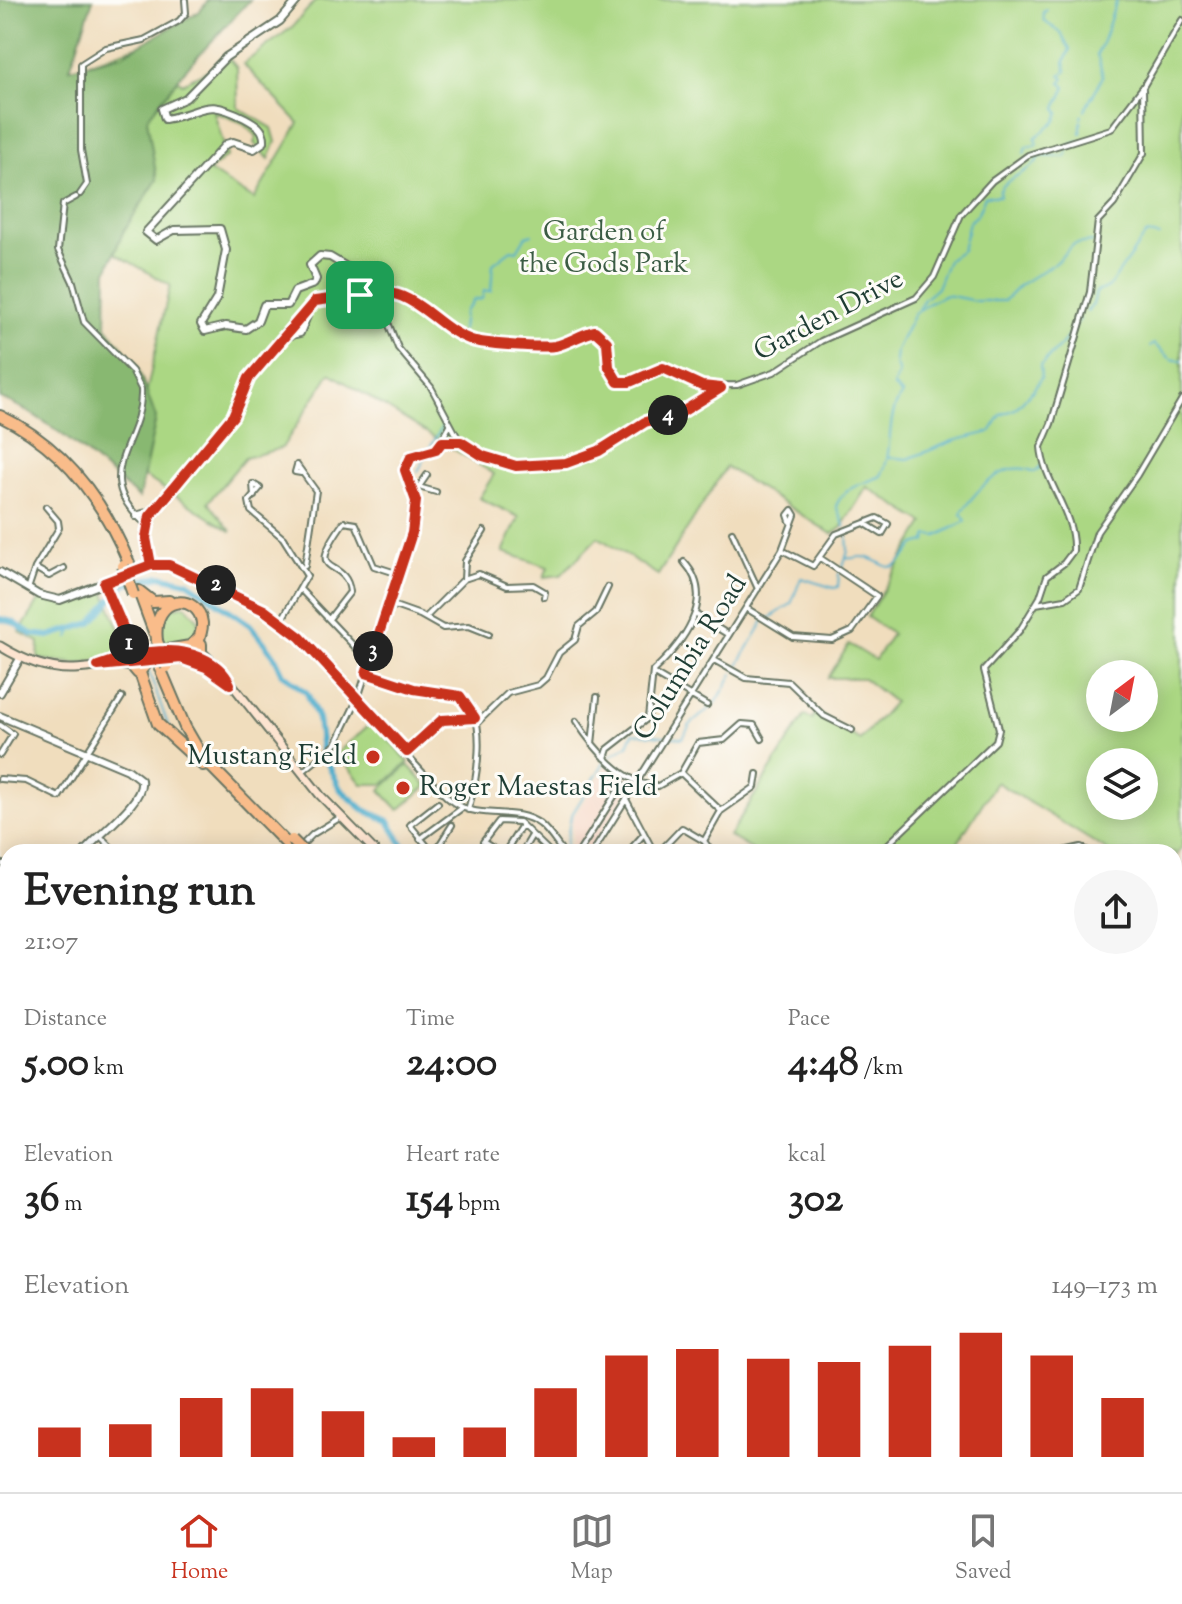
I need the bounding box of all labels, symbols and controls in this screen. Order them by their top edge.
park label: Garden of the Gods Park [519,213,689,285]
street label: Garden Drive [747,260,911,372]
pin [326,261,394,329]
icon: arrive [338,273,382,317]
pin: 4 [648,395,688,435]
text: 4 [662,399,674,431]
pin: 2 [196,565,236,605]
street label: Columbia Road [624,567,758,749]
text: 2 [211,569,221,601]
pin: 1 [109,624,149,664]
text: 1 [125,628,133,660]
pin: 3 [353,631,393,671]
text: 3 [369,635,377,667]
north arrow [1086,660,1158,732]
map controls [1086,660,1158,820]
place label: Mustang Field [187,737,357,777]
marker: Mustang Field [364,748,382,766]
button: layers [1086,748,1158,820]
place label: Roger Maestas Field [419,768,658,808]
marker: Roger Maestas Field [394,779,412,797]
text: Evening run [24,862,256,925]
button: share [1074,870,1158,954]
text: 21:07 [24,924,78,961]
text: Distance [24,1004,107,1036]
text: Time [406,1004,455,1036]
text: Pace [788,1004,830,1036]
text: 5.00 [24,1036,89,1093]
text: 24:00 [406,1036,497,1093]
text: 4:48 [788,1036,859,1093]
text: km [89,1053,124,1085]
text: /km [859,1053,903,1085]
text: Elevation [24,1140,113,1172]
text: Heart rate [406,1140,500,1172]
text: kcal [788,1140,826,1172]
text: 36 [24,1172,60,1229]
text: 154 [406,1172,453,1229]
text: 302 [788,1172,843,1229]
text: m [60,1189,83,1221]
text: bpm [453,1189,500,1221]
text: Elevation [24,1268,129,1305]
text: 149–173 m [1052,1268,1158,1305]
tab: Home [171,1509,228,1589]
tab: Map [570,1509,614,1589]
tab: Saved [955,1509,1011,1589]

